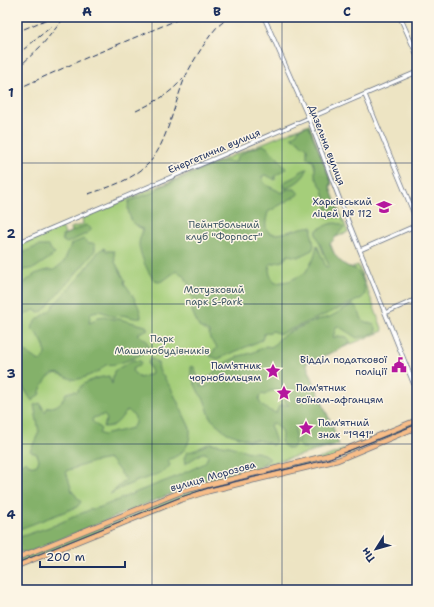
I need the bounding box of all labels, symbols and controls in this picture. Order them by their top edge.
text: A [82,3,92,20]
text: B [213,3,221,20]
text: C [343,3,351,20]
text: 1 [8,84,14,101]
street label: Дизельна вулиця [306,103,348,187]
street label: Енергетична вулиця [166,126,262,176]
place label: Харківський ліцей № 112 [312,195,372,220]
school or university icon: Харківський ліцей № 112 [375,198,393,216]
park label: Пейнтбольний клуб "Форпост" [186,218,262,243]
text: 2 [6,225,16,242]
park label: Мотузковий парк S-Park [184,283,245,308]
park label: Парк Машинобудівників [114,332,210,357]
place label: Відділ податкової поліції [300,353,388,378]
public building icon: Відділ податкової поліції [390,356,408,374]
place label: Пам'ятник чорнобильцям [189,359,262,384]
place icon: Пам'ятник чорнобильцям [264,362,282,380]
text: 3 [6,365,16,382]
place label: Пам'ятник воїнам-афганцям [296,381,384,406]
place icon: Пам'ятник воїнам-афганцям [275,384,293,402]
place label: Пам'ятний знак "1941" [318,416,373,441]
place icon: Пам'ятний знак "1941" [297,419,315,437]
street label: вулиця Морозова [169,457,258,494]
text: 4 [6,506,16,523]
north arrow [356,529,396,569]
scale bar [40,543,125,569]
text: Пн [358,544,379,565]
text: 200 m [46,549,85,565]

